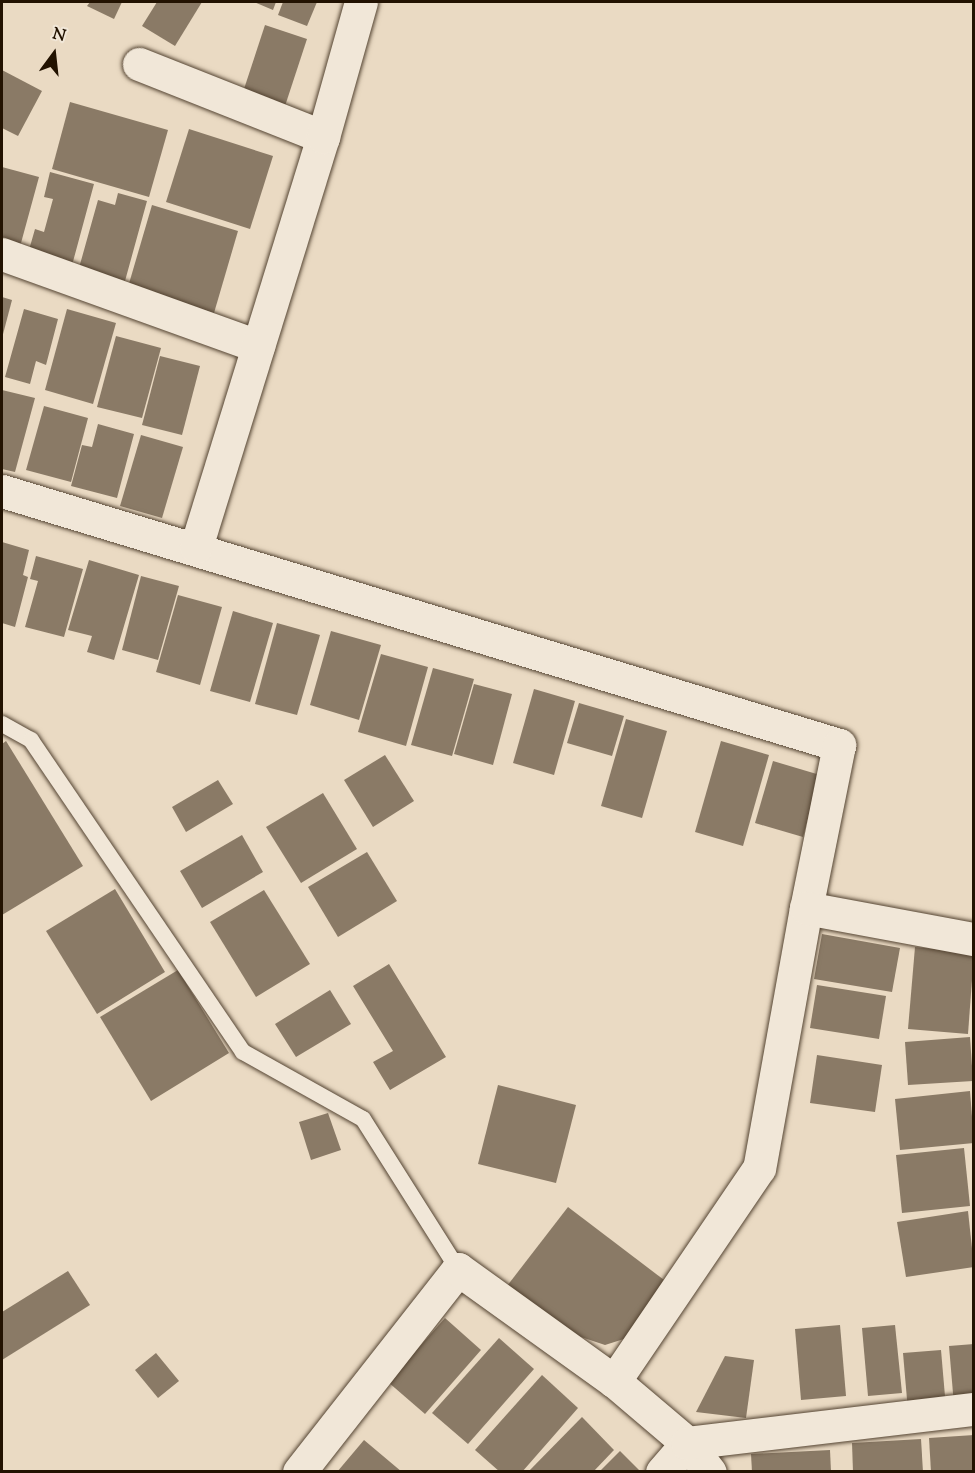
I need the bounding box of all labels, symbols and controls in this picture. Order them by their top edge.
text: N [50,23,68,49]
north arrow [24,24,84,84]

